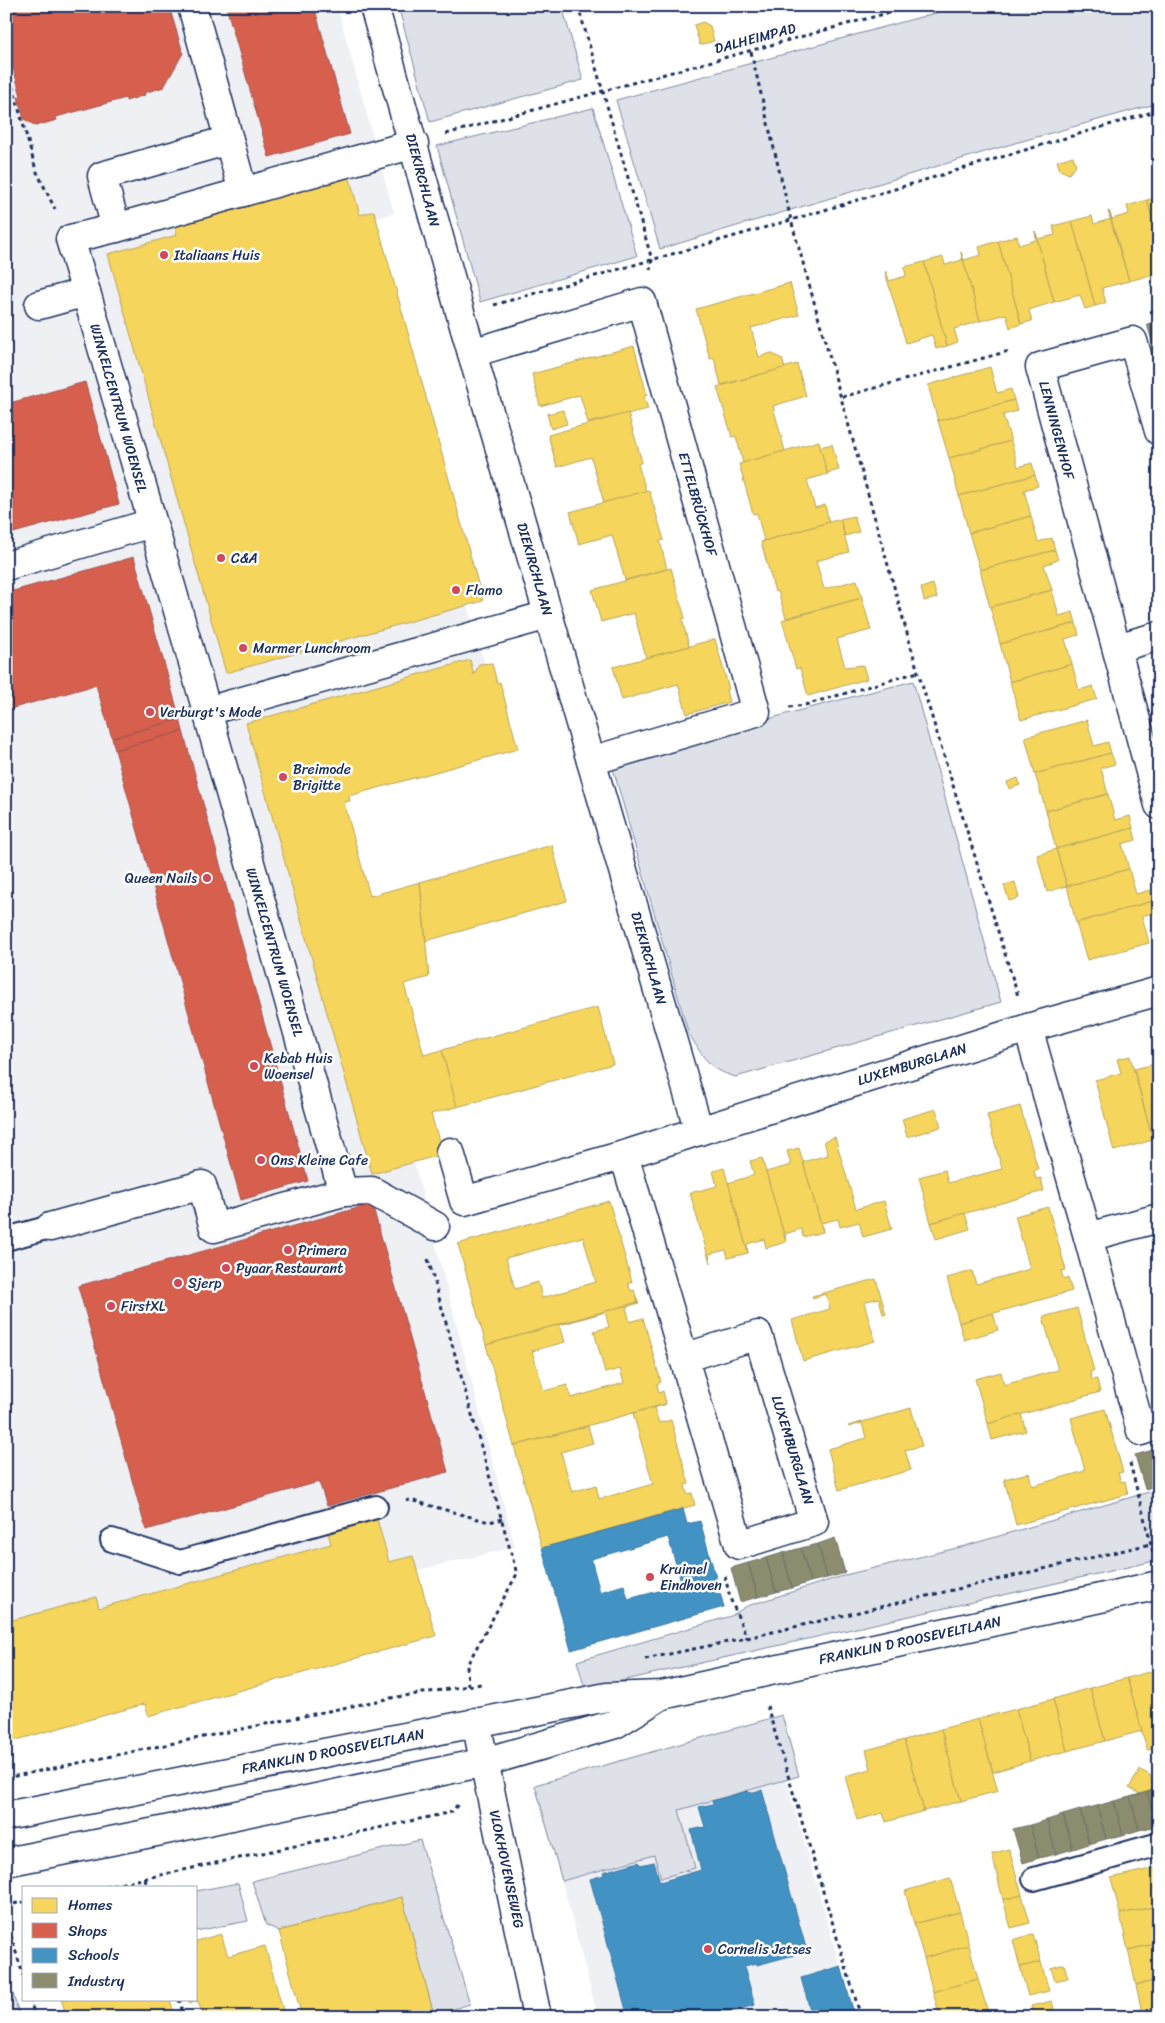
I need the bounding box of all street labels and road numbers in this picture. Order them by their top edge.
street label: DALHEIMPAD [712,15,799,61]
street label: DIEKIRCHLAAN [398,131,447,230]
street label: WINKELCENTRUM WOENSEL [82,321,155,496]
street label: LENNINGENHOF [1031,378,1082,483]
street label: ETTELBRÜCKHOF [671,449,725,560]
street label: DIEKIRCHLAAN [509,520,560,619]
street label: WINKELCENTRUM WOENSEL [238,865,311,1040]
street label: DIEKIRCHLAAN [623,909,674,1008]
street label: LUXEMBURGLAAN [854,1036,970,1093]
street label: LUXEMBURGLAAN [764,1392,821,1508]
street label: FRANKLIN D ROOSEVELTLAAN [817,1609,1004,1672]
street label: FRANKLIN D ROOSEVELTLAAN [239,1721,427,1781]
street label: VLOKHOVENSEWEG [482,1808,531,1931]

